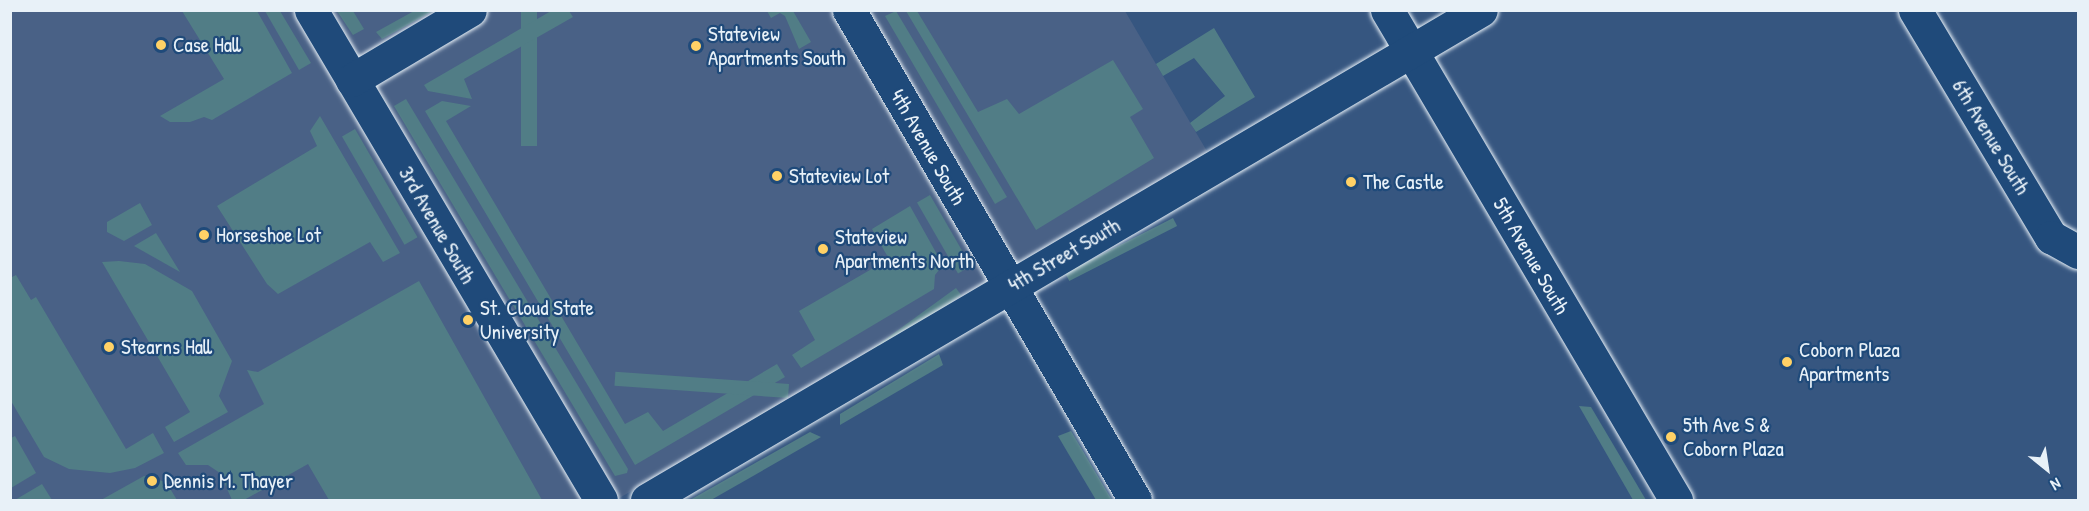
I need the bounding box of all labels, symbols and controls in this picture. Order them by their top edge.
place label: Stateview Apartments South [708,21,846,71]
place label: Case Hall [173,32,241,58]
marker: Case Hall [154,38,168,52]
marker: Stateview Apartments South [689,39,703,53]
street label: 6th Avenue South [1947,75,2035,199]
street label: 4th Avenue South [885,85,971,209]
street label: 3rd Avenue South [393,162,481,288]
place label: Stateview Lot [789,163,889,189]
marker: Stateview Lot [770,169,784,183]
place label: The Castle [1363,169,1444,195]
marker: The Castle [1344,175,1358,189]
street label: 5th Avenue South [1487,193,1575,319]
street label: 4th Street South [1004,213,1124,297]
place label: Horseshoe Lot [216,222,321,248]
place label: Stateview Apartments North [835,224,974,274]
marker: Horseshoe Lot [197,228,211,242]
marker: Stateview Apartments North [816,242,830,256]
place label: St. Cloud State University [480,295,594,345]
marker: St. Cloud State University [461,313,475,327]
place label: Stearns Hall [121,334,212,360]
place label: Coborn Plaza Apartments [1799,337,1900,387]
marker: Stearns Hall [102,340,116,354]
marker: Coborn Plaza Apartments [1780,355,1794,369]
place label: 5th Ave S & Coborn Plaza [1683,412,1784,462]
marker: 5th Ave S & Coborn Plaza [1664,430,1678,444]
north arrow [2017,439,2077,499]
place label: Dennis M. Thayer [164,468,293,494]
text: N [2047,473,2065,496]
marker: Dennis M. Thayer [145,474,159,488]

